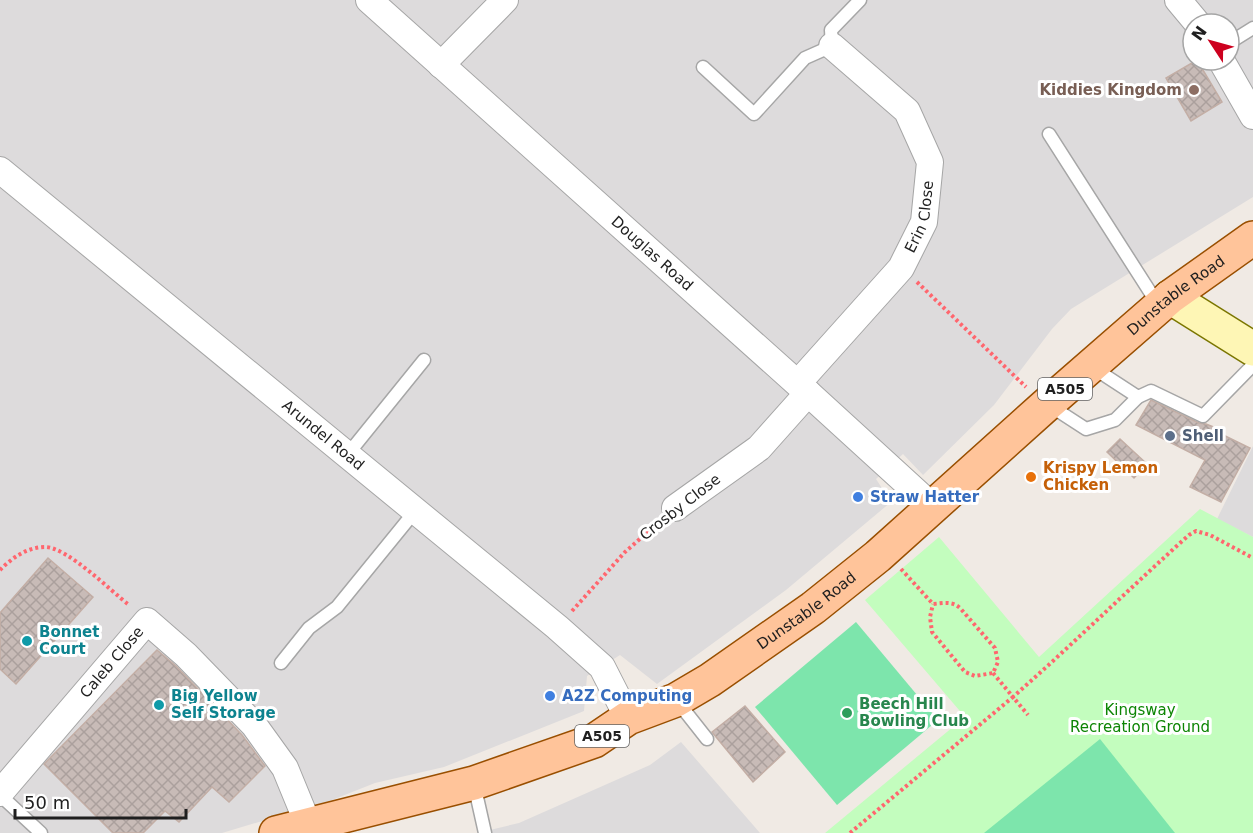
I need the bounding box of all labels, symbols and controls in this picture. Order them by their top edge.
north arrow [1181,12,1241,72]
text: N [1188,22,1211,44]
place label: Kiddies Kingdom [1039,81,1182,99]
marker: Kiddies Kingdom [1187,83,1201,97]
street label: Erin Close [901,180,937,256]
street label: Douglas Road [608,212,697,295]
street label: Dunstable Road [1124,252,1228,339]
road number: A505 [1038,378,1092,400]
street label: Arundel Road [278,396,368,474]
place label: Shell [1182,427,1224,445]
marker: Shell [1163,429,1177,443]
place label: Krispy Lemon Chicken [1043,459,1158,494]
street label: Crosby Close [636,470,724,544]
marker: Krispy Lemon Chicken [1024,470,1038,484]
place label: Straw Hatter [870,488,980,506]
marker: Straw Hatter [851,490,865,504]
street label: Dunstable Road [754,568,860,653]
place label: Bonnet Court [39,623,99,658]
street label: Caleb Close [76,623,147,702]
marker: Bonnet Court [20,634,34,648]
place label: Big Yellow Self Storage [171,687,276,722]
place label: A2Z Computing [562,687,692,705]
marker: A2Z Computing [543,689,557,703]
place label: Beech Hill Bowling Club [859,695,969,730]
marker: Big Yellow Self Storage [152,698,166,712]
park label: Kingsway Recreation Ground [1070,701,1210,736]
marker: Beech Hill Bowling Club [840,706,854,720]
road number: A505 [575,725,629,747]
scale bar [15,782,186,820]
text: 50 m [24,792,70,813]

